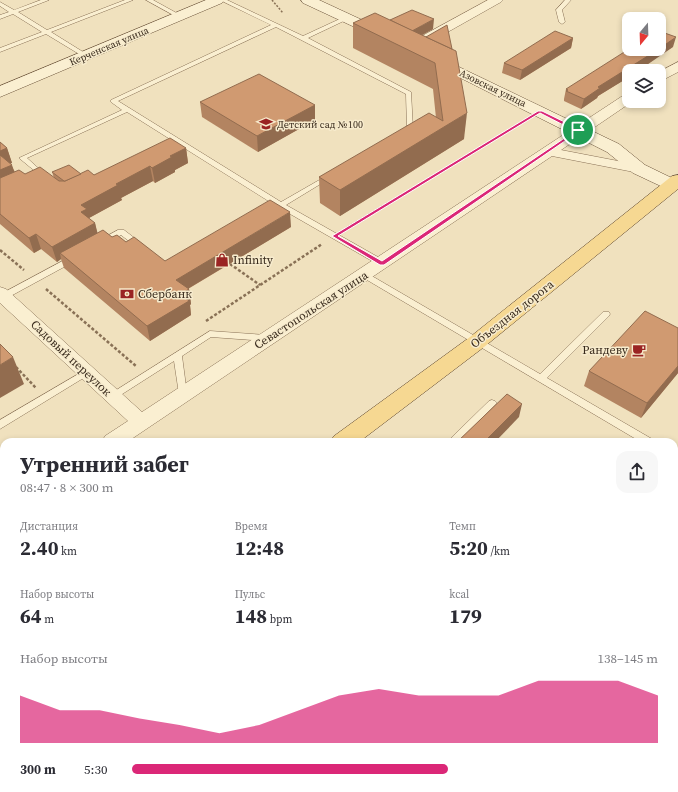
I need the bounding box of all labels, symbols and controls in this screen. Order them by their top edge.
north arrow [622,12,666,56]
map controls [622,12,666,108]
street label: Керченская улица [67,23,151,69]
button: layers [622,64,666,108]
street label: Азовская улица [457,66,529,110]
pin [561,113,595,147]
school or university icon: Детский сад №100 [258,116,274,132]
place label: Детский сад №100 [277,118,363,131]
icon: arrive [567,119,589,141]
shop icon: Infinity [214,252,230,268]
place label: Infinity [233,252,274,268]
street label: Севастопольская улица [251,267,372,353]
street label: Объездная дорога [467,276,558,352]
bank icon: Сбербанк [119,286,135,302]
place label: Сбербанк [138,286,192,302]
street label: Садовый переулок [27,316,115,400]
place label: Рандеву [582,342,629,358]
cafe icon: Рандеву [631,342,647,358]
text: Утренний забег [20,449,189,479]
button: share [616,451,658,493]
text: 08:47 · 8 × 300 m [20,479,114,496]
text: Дистанция [20,519,78,534]
text: Время [235,519,268,534]
text: Темп [449,519,476,534]
text: 2.40 [20,534,59,562]
text: 12:48 [235,534,284,562]
text: 5:20 [449,534,488,562]
text: km [59,544,77,559]
text: /km [488,544,510,559]
text: Набор высоты [20,587,94,602]
text: Пульс [235,587,265,602]
text: kcal [449,587,469,602]
text: 64 [20,602,42,630]
text: 148 [235,602,267,630]
text: 179 [449,602,482,630]
text: m [42,612,54,627]
text: bpm [267,612,292,627]
text: Набор высоты [20,650,108,667]
text: 138–145 m [598,650,658,667]
text: 300 m [20,761,56,778]
text: 5:30 [84,761,107,778]

